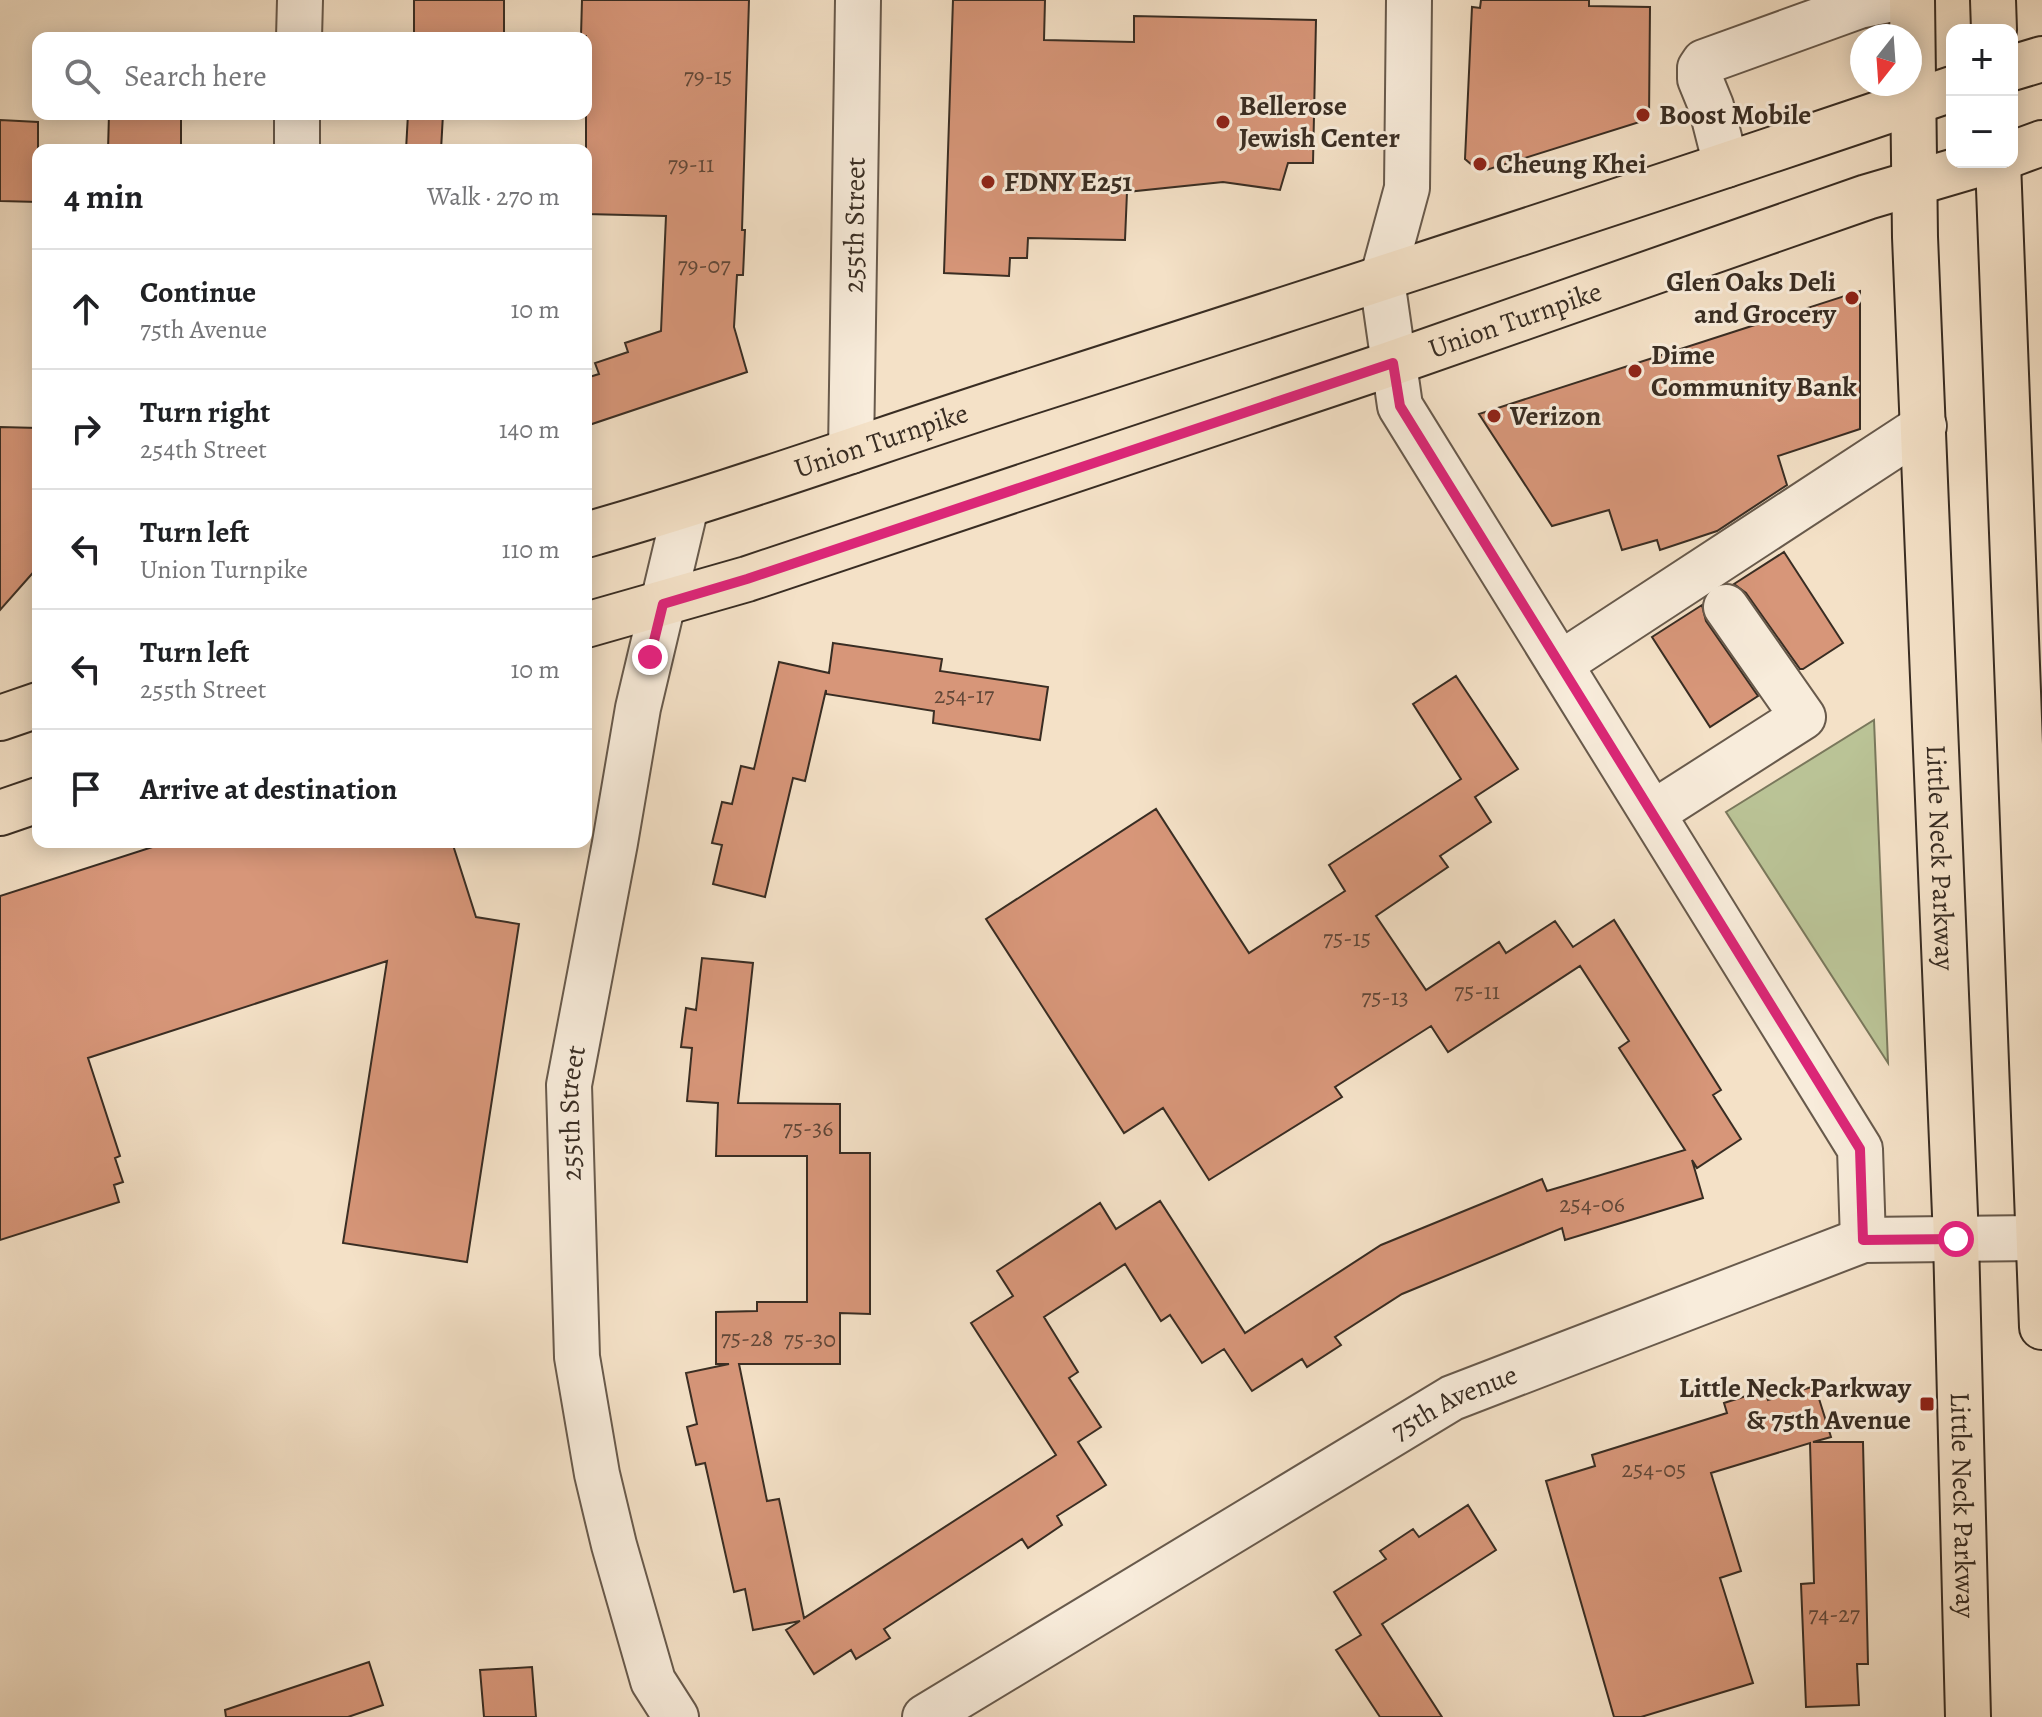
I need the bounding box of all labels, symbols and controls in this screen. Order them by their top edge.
north arrow [1850,24,1922,96]
map controls [1946,24,2018,168]
button: + [1946,24,2018,96]
search box [32,32,592,120]
icon: search [60,54,104,98]
text: Search here [124,56,267,96]
house number: 79-15 [684,60,732,92]
place label: Bellerose Jewish Center [1239,87,1400,157]
place label: Boost Mobile [1659,96,1811,134]
button: − [1946,96,2018,168]
marker: Boost Mobile [1634,106,1652,124]
marker: Bellerose Jewish Center [1214,113,1232,131]
place label: Cheung Khei [1496,145,1646,183]
house number: 79-11 [668,148,714,180]
marker: Cheung Khei [1471,155,1489,173]
street label: 255th Street [834,157,875,293]
place label: FDNY E251 [1004,163,1132,201]
text: 4 min [64,173,143,220]
marker: FDNY E251 [979,173,997,191]
text: Walk · 270 m [427,179,560,214]
house number: 79-07 [678,249,731,281]
place label: Glen Oaks Deli and Grocery [1666,263,1837,333]
text: Continue [140,272,256,312]
street label: Union Turnpike [1423,272,1607,368]
icon: ahead [64,287,108,331]
marker: Glen Oaks Deli and Grocery [1843,289,1861,307]
text: 10 m [510,292,560,327]
text: 75th Avenue [140,312,267,347]
place label: Dime Community Bank [1651,336,1857,406]
marker: Dime Community Bank [1626,362,1644,380]
text: Turn right [140,392,270,432]
street label: Union Turnpike [789,394,973,488]
place label: Verizon [1509,397,1601,435]
icon: right [64,407,108,451]
marker: Verizon [1485,407,1503,425]
text: 140 m [499,412,560,447]
text: 254th Street [140,432,267,467]
text: Turn left [140,512,249,552]
icon: left [64,527,108,571]
text: 110 m [502,532,560,567]
text: Union Turnpike [140,552,308,587]
text: Turn left [140,632,249,672]
route end [632,639,668,675]
icon: left [64,647,108,691]
text: 10 m [510,652,560,687]
text: 255th Street [140,672,266,707]
house number: 254-17 [934,679,995,711]
street label: Little Neck Parkway [1917,744,1964,972]
icon: arrive [64,767,108,811]
text: Arrive at destination [140,769,397,809]
house number: 75-15 [1323,922,1371,954]
house number: 75-11 [1454,975,1500,1007]
house number: 75-13 [1361,981,1409,1013]
street label: 255th Street [549,1042,595,1182]
house number: 75-36 [783,1112,833,1144]
house number: 254-06 [1559,1188,1625,1220]
route start [1938,1221,1974,1257]
house number: 75-28 [721,1322,773,1354]
house number: 75-30 [784,1323,836,1355]
street label: 75th Avenue [1384,1356,1523,1450]
place label: Little Neck Parkway & 75th Avenue [1679,1369,1912,1439]
street label: Little Neck Parkway [1941,1392,1985,1619]
marker: Little Neck Parkway & 75th Avenue [1918,1395,1936,1413]
house number: 254-05 [1622,1453,1686,1485]
house number: 74-27 [1808,1598,1861,1630]

